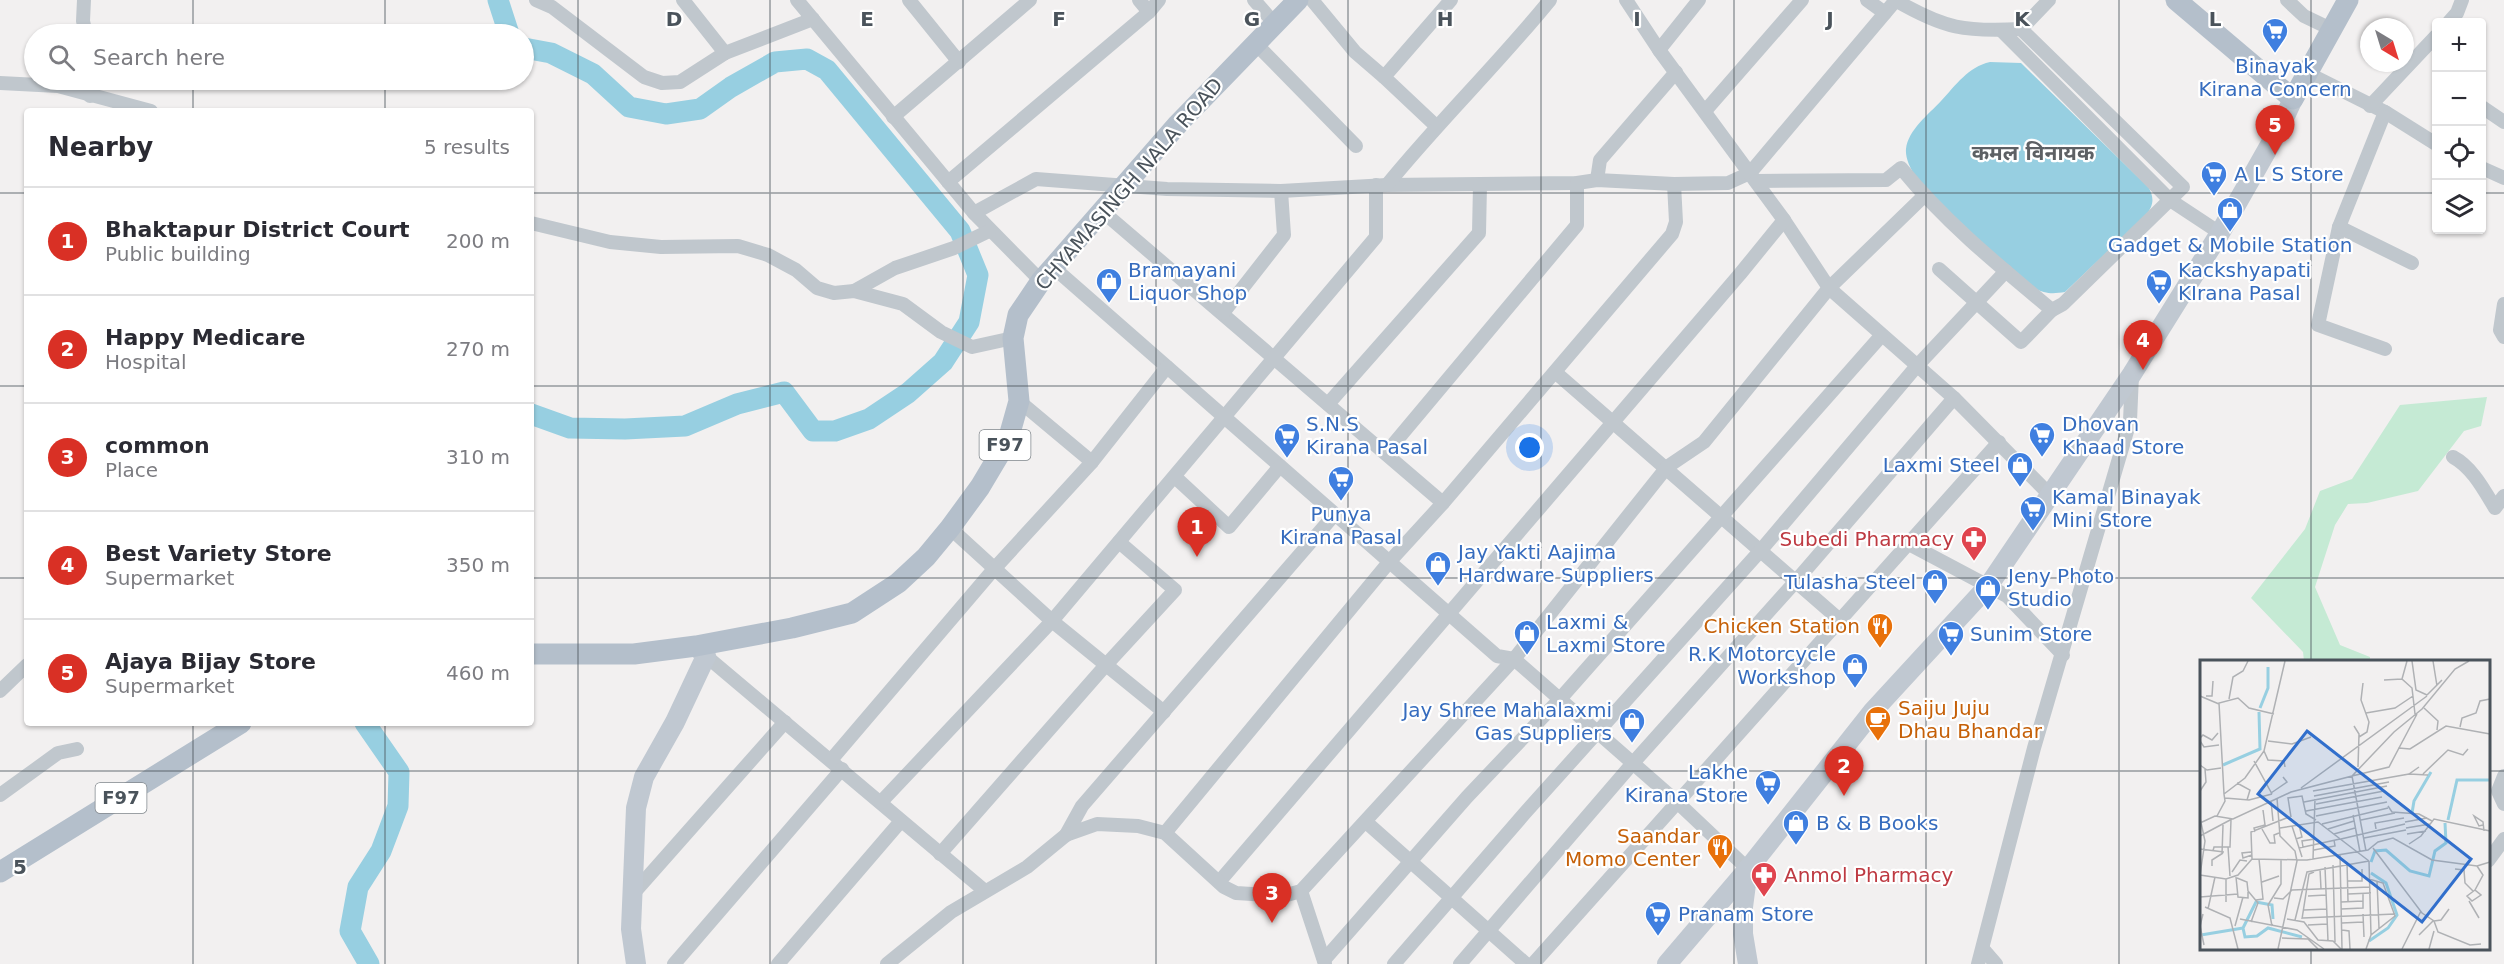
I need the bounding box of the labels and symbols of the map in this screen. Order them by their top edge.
text: D [666,7,682,31]
text: E [860,7,874,31]
text: F [1052,7,1066,31]
text: G [1244,7,1260,31]
text: H [1437,7,1453,31]
text: I [1633,7,1641,31]
text: J [1824,7,1834,31]
text: K [2014,7,2031,31]
text: L [2209,7,2222,31]
supermarket icon: Binayak Kirana Concern [2260,16,2290,54]
north arrow [2360,18,2414,72]
place label: Binayak Kirana Concern [2198,54,2352,101]
street label: CHYAMASINGH NALA ROAD [1030,73,1228,295]
pin: 5 [2256,106,2294,155]
district label: कमल विनायक [1972,141,2095,165]
supermarket icon: A L S Store [2199,159,2229,197]
place label: A L S Store [2234,162,2343,186]
shop icon: Gadget & Mobile Station [2215,195,2245,233]
place label: Gadget & Mobile Station [2108,233,2352,257]
place label: Bramayani Liquor Shop [1128,258,1247,305]
place label: Kackshyapati KIrana Pasal [2178,258,2311,305]
shop icon: Bramayani Liquor Shop [1094,266,1124,304]
supermarket icon: Kackshyapati KIrana Pasal [2144,267,2174,305]
pin: 4 [2124,320,2162,370]
place label: S.N.S Kirana Pasal [1306,412,1428,459]
place label: Dhovan Khaad Store [2062,412,2184,459]
supermarket icon: Dhovan Khaad Store [2027,420,2057,458]
supermarket icon: S.N.S Kirana Pasal [1272,421,1302,459]
road number: F97 [980,430,1030,460]
your location [1515,433,1544,462]
shop icon: Laxmi Steel [2005,450,2035,488]
place label: Laxmi Steel [1883,453,2000,477]
supermarket icon: Punya Kirana Pasal [1326,464,1356,502]
place label: Kamal Binayak Mini Store [2052,485,2201,532]
supermarket icon: Kamal Binayak Mini Store [2018,494,2048,532]
place label: Punya Kirana Pasal [1280,502,1402,549]
pin: 1 [1178,508,1216,557]
pharmacy icon: Subedi Pharmacy [1959,524,1989,562]
place label: Subedi Pharmacy [1780,527,1954,551]
place label: Jay Yakti Aajima Hardware Suppliers [1456,540,1654,587]
shop icon: Jay Yakti Aajima Hardware Suppliers [1423,549,1453,587]
place label: Jeny Photo Studio [2006,564,2114,611]
shop icon: Tulasha Steel [1920,567,1950,605]
place label: Tulasha Steel [1783,570,1916,594]
shop icon: Jeny Photo Studio [1973,573,2003,611]
place label: Laxmi & Laxmi Store [1546,610,1666,657]
restaurant icon: Chicken Station [1865,611,1895,649]
place label: Chicken Station [1703,614,1860,638]
shop icon: Laxmi & Laxmi Store [1512,618,1542,656]
supermarket icon: Sunim Store [1936,619,1966,657]
place label: Sunim Store [1970,622,2092,646]
place label: R.K Motorcycle Workshop [1688,642,1836,689]
shop icon: R.K Motorcycle Workshop [1840,651,1870,689]
inset map [2200,660,2489,949]
place label: Saiju Juju Dhau Bhandar [1898,696,2043,743]
place label: Jay Shree Mahalaxmi Gas Suppliers [1400,698,1612,745]
cafe icon: Saiju Juju Dhau Bhandar [1863,704,1893,742]
shop icon: Jay Shree Mahalaxmi Gas Suppliers [1617,706,1647,744]
pin: 2 [1824,746,1864,796]
place label: Lakhe Kirana Store [1625,760,1748,807]
supermarket icon: Lakhe Kirana Store [1753,768,1783,806]
road number: F97 [96,783,146,813]
shop icon: B & B Books [1781,808,1811,846]
place label: B & B Books [1816,811,1938,835]
place label: Saandar Momo Center [1565,824,1701,871]
restaurant icon: Saandar Momo Center [1705,832,1735,870]
text: 5 [13,855,27,879]
pharmacy icon: Anmol Pharmacy [1749,860,1779,898]
place label: Anmol Pharmacy [1784,863,1954,887]
pin: 3 [1252,874,1292,923]
supermarket icon: Pranam Store [1643,899,1673,937]
place label: Pranam Store [1678,902,1814,926]

